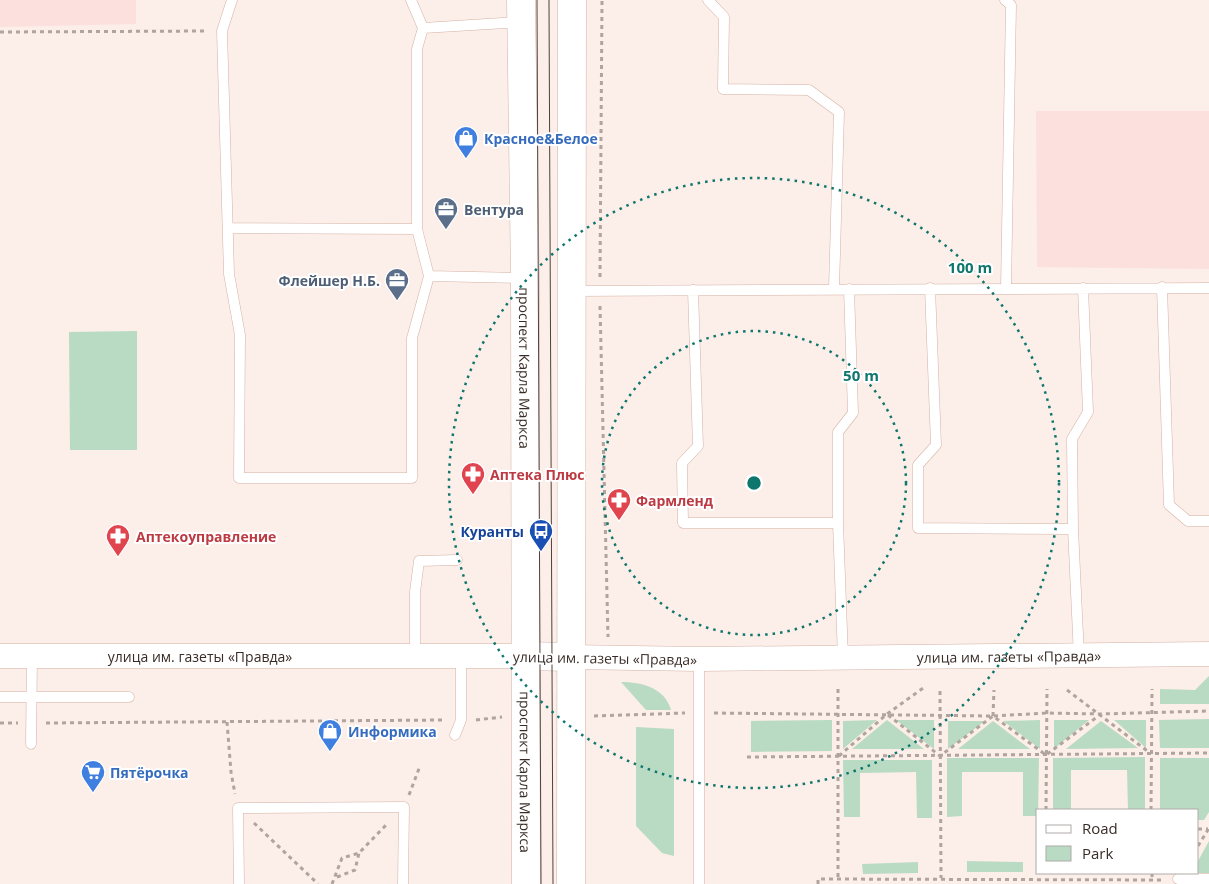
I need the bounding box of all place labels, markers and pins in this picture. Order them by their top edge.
shop icon: Красное&Белое [453,125,479,159]
place label: Красное&Белое [484,129,598,148]
office icon: Вентура [433,196,459,230]
place label: Вентура [464,200,524,219]
office icon: Флейшер Н.Б. [384,267,410,301]
place label: Флейшер Н.Б. [279,271,380,290]
pharmacy icon: Аптека Плюс [460,461,486,495]
place label: Аптека Плюс [490,465,585,484]
centre of rings [745,474,763,492]
pharmacy icon: Фармленд [606,487,632,521]
place label: Фармленд [636,491,714,510]
bus stop icon: Куранты [528,518,554,552]
place label: Куранты [460,522,524,541]
pharmacy icon: Аптекоуправление [105,523,131,557]
place label: Аптекоуправление [136,527,276,546]
shop icon: Информика [317,718,343,752]
place label: Информика [348,722,437,741]
supermarket icon: Пятёрочка [80,759,106,793]
place label: Пятёрочка [110,763,189,782]

